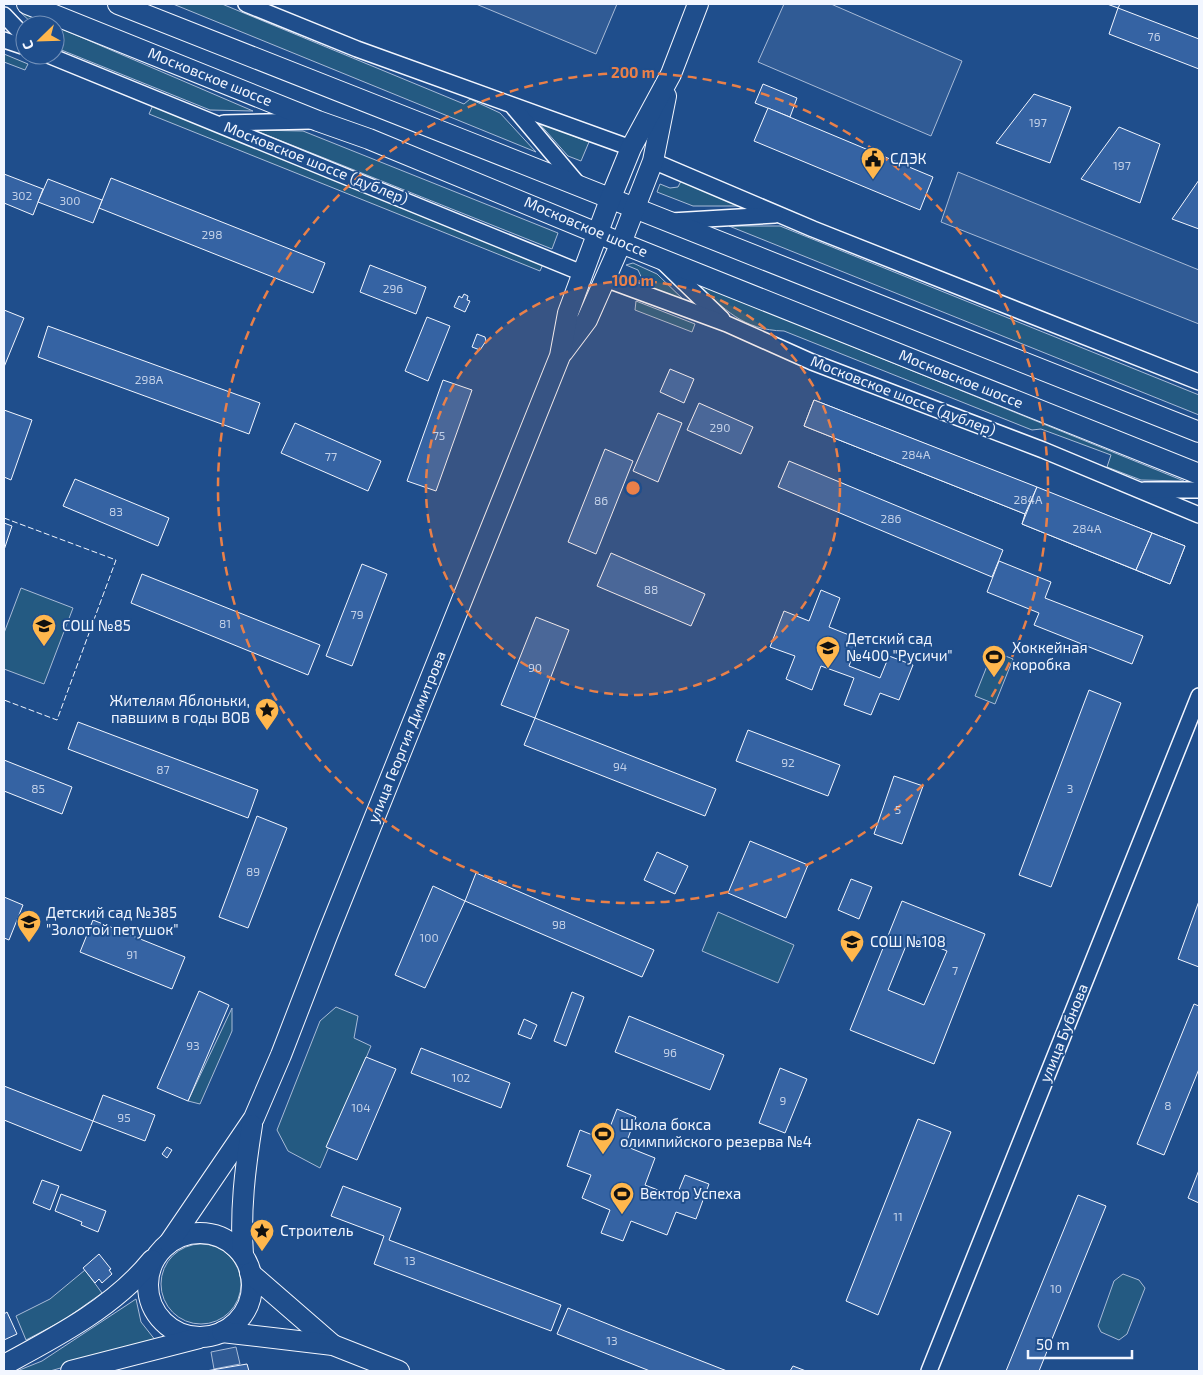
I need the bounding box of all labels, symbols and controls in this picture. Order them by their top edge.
north arrow [15,15,65,65]
house number: 76 [1147,29,1161,43]
text: С [18,38,37,52]
street label: Московское шоссе [146,43,275,109]
text: 200 m [611,63,655,81]
house number: 197 [1029,115,1047,129]
street label: Московское шоссе (дублер) [221,117,411,208]
public building icon: СДЭК [860,146,886,180]
place label: СДЭК [890,149,927,167]
house number: 197 [1113,158,1131,172]
house number: 302 [12,188,33,202]
street label: Московское шоссе [522,192,651,260]
house number: 300 [59,193,81,207]
house number: 298 [202,227,222,241]
text: 100 m [612,271,654,289]
house number: 296 [383,281,403,295]
street label: Московское шоссе [897,345,1026,411]
street label: Московское шоссе (дублер) [808,351,999,440]
house number: 298А [135,372,164,386]
house number: 290 [710,420,730,434]
house number: 75 [433,428,445,442]
house number: 284А [902,447,931,461]
house number: 77 [325,449,337,463]
centre of rings [624,479,642,497]
house number: 284А [1014,492,1043,506]
house number: 86 [594,493,608,507]
house number: 83 [109,504,123,518]
house number: 286 [881,511,902,525]
house number: 284А [1073,521,1102,535]
house number: 88 [644,582,658,596]
house number: 79 [350,607,364,621]
school or university icon: СОШ №85 [31,613,57,647]
place label: СОШ №85 [62,616,131,634]
house number: 81 [219,616,231,630]
place label: Детский сад №400 "Русичи" [846,629,953,665]
school or university icon: Детский сад №400 "Русичи" [815,635,841,669]
place label: Хоккейная коробка [1012,638,1088,673]
sports icon: Хоккейная коробка [981,644,1007,678]
street label: улица Георгия Димитрова [363,648,450,826]
house number: 90 [528,660,542,674]
place label: Жителям Яблоньки, павшим в годы ВОВ [110,691,250,726]
place icon: Жителям Яблоньки, павшим в годы ВОВ [254,697,280,731]
house number: 92 [781,755,795,769]
house number: 94 [613,759,627,773]
house number: 87 [156,762,170,776]
house number: 85 [31,781,45,795]
house number: 3 [1067,781,1073,795]
house number: 5 [895,802,901,816]
house number: 89 [246,864,260,878]
place label: Детский сад №385 "Золотой петушок" [46,903,179,939]
school or university icon: Детский сад №385 "Золотой петушок" [16,909,42,943]
house number: 98 [552,917,566,931]
school or university icon: СОШ №108 [839,929,865,963]
house number: 100 [419,930,439,944]
place label: СОШ №108 [870,932,946,950]
house number: 91 [126,947,138,961]
house number: 7 [952,963,958,977]
street label: улица Бубнова [1035,981,1092,1085]
house number: 93 [186,1038,200,1052]
house number: 96 [663,1045,677,1059]
house number: 102 [452,1070,471,1084]
house number: 9 [780,1093,787,1107]
house number: 8 [1164,1098,1172,1112]
house number: 104 [351,1100,371,1114]
house number: 95 [117,1110,131,1124]
place label: Школа бокса олимпийского резерва №4 [620,1115,812,1150]
sports icon: Школа бокса олимпийского резерва №4 [590,1121,616,1155]
sports icon: Вектор Успеха [609,1181,635,1215]
place label: Вектор Успеха [640,1184,741,1202]
house number: 11 [893,1209,903,1223]
place icon: Строитель [249,1218,275,1252]
place label: Строитель [280,1221,354,1239]
house number: 13 [404,1253,416,1267]
house number: 10 [1050,1281,1062,1295]
scale bar [1028,1328,1132,1360]
house number: 13 [606,1333,618,1347]
text: 50 m [1036,1335,1070,1353]

